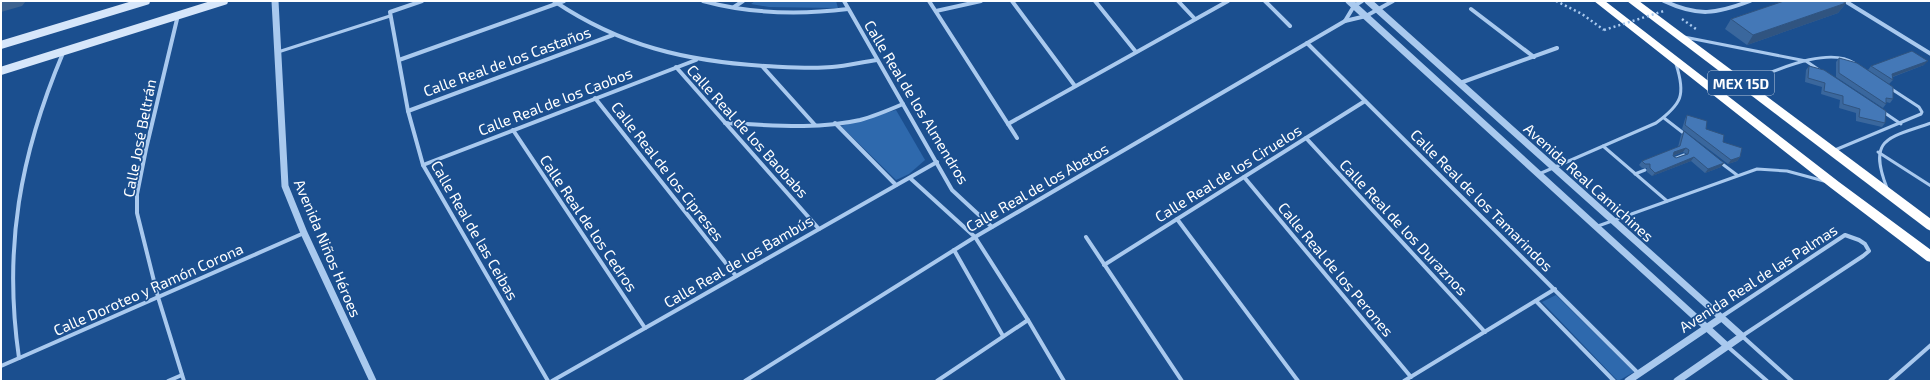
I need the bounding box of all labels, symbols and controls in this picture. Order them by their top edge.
street label: Calle Real de los Almendros [861,17,973,187]
street label: Calle Real de los Castaños [421,22,593,100]
street label: Calle Real de los Baobabs [683,61,813,201]
street label: Calle Real de los Caobos [475,63,635,139]
road number: MEX 15D [1708,71,1774,95]
street label: Calle José Beltrán [119,77,159,199]
street label: Calle Real de los Cipreses [608,98,728,244]
street label: Avenida Real Camichines [1520,119,1658,245]
street label: Calle Real de los Ciruelos [1151,120,1305,226]
street label: Calle Real de los Tamarindos [1407,125,1557,275]
street label: Calle Real de los Abetos [963,139,1111,235]
street label: Calle Real de los Cedros [536,151,642,295]
street label: Calle Real de los Duraznos [1336,155,1472,299]
street label: Calle Real de las Ceibas [428,157,522,303]
street label: Avenida Niños Héroes [291,176,365,320]
street label: Calle Real de los Perones [1275,198,1397,340]
street label: Calle Real de los Bambús [660,211,816,311]
street label: Avenida Real de las Palmas [1676,220,1840,336]
street label: Calle Doroteo y Ramón Corona [50,239,246,339]

